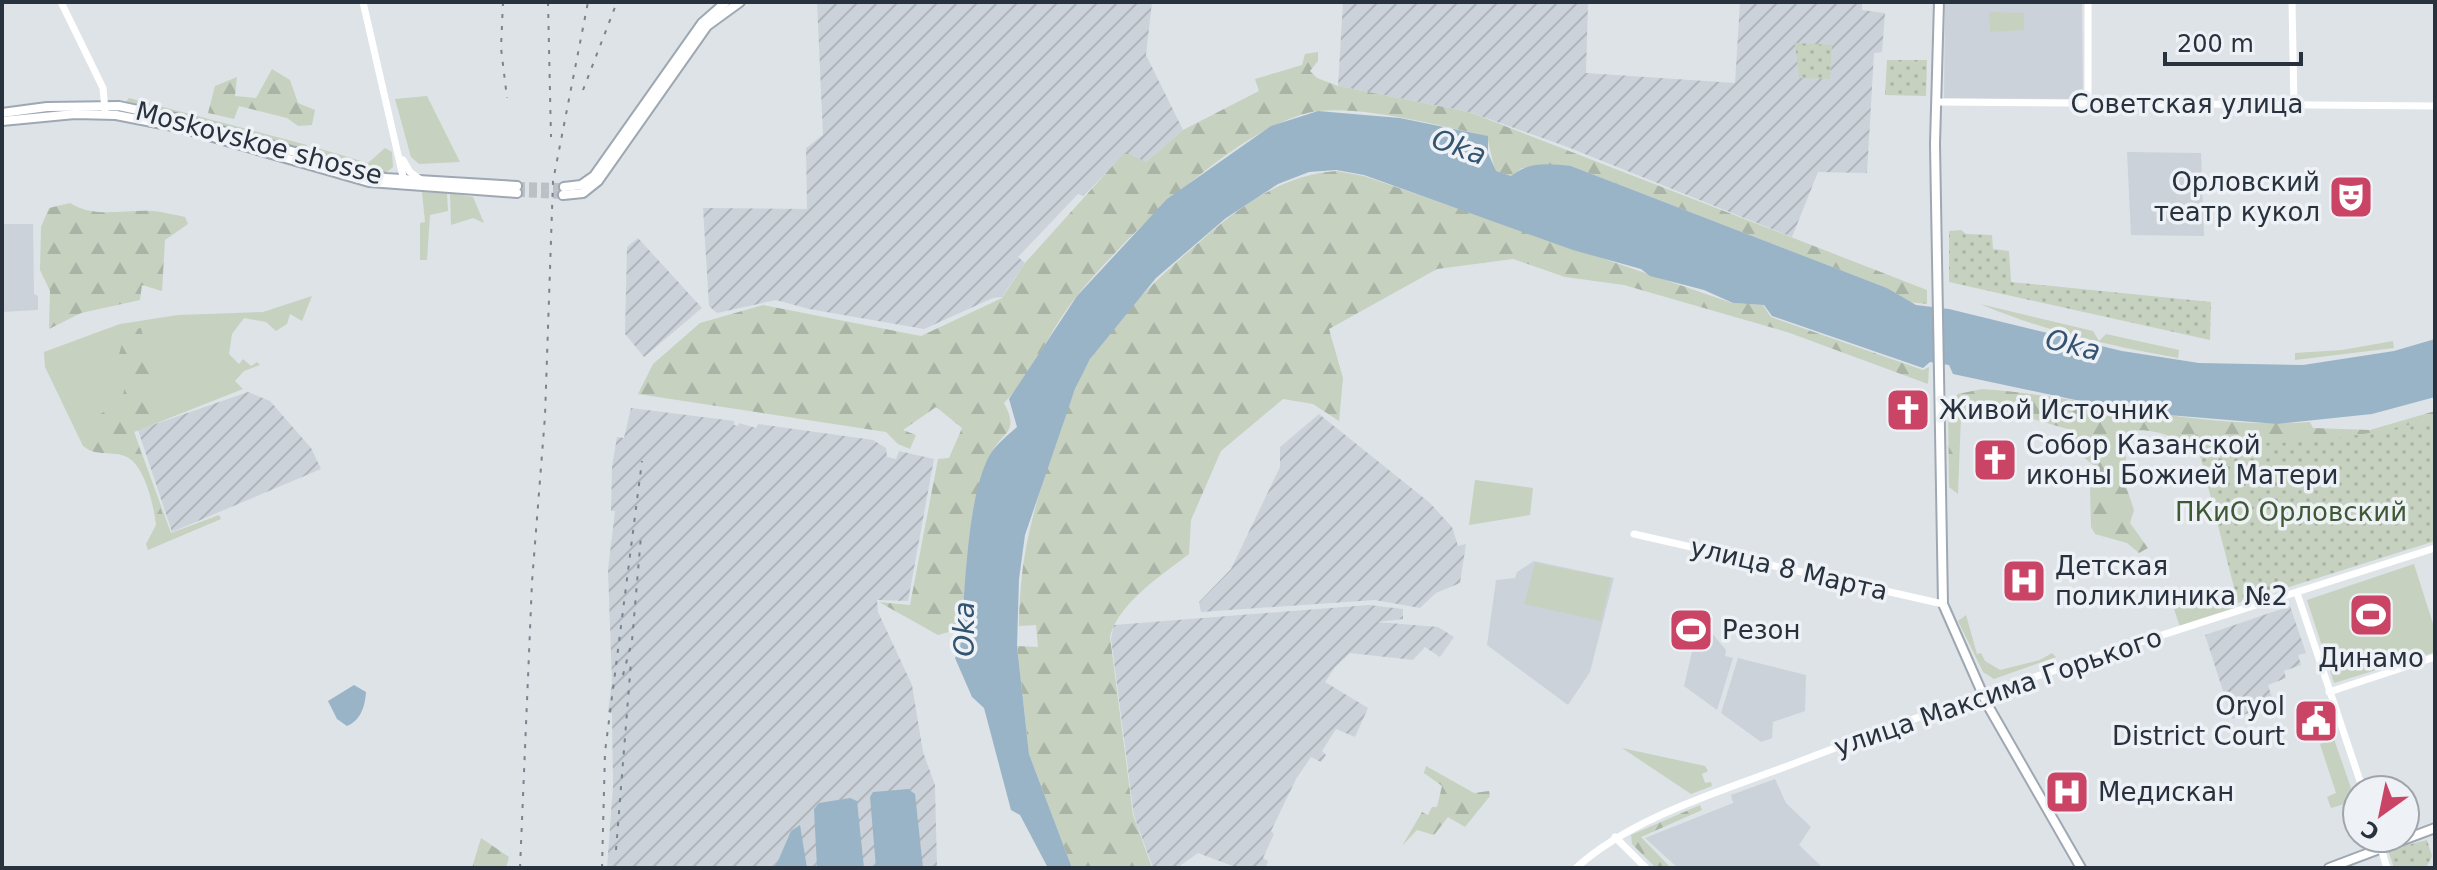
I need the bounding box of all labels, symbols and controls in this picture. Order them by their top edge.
scale bar [2165,16,2301,66]
text: 200 m [2177,30,2254,58]
street label: Советская улица [2071,89,2303,119]
street label: Moskovskoe shosse [132,96,386,190]
water label: Oka [1427,122,1491,172]
place label: Орловский театр кукол [2154,167,2320,227]
theatre icon: Орловский театр кукол [2327,173,2375,221]
water label: Oka [2042,322,2104,368]
church icon: Живой Источник [1884,386,1932,434]
place label: Живой Источник [1939,395,2170,425]
place label: Собор Казанской иконы Божией Матери [2026,430,2338,490]
church icon: Собор Казанской иконы Божией Матери [1971,436,2019,484]
park label: ПКиО Орловский [2175,497,2407,527]
street label: улица 8 Марта [1687,532,1891,606]
place label: Детская поликлиника №2 [2055,551,2288,611]
hospital icon: Детская поликлиника №2 [2000,557,2048,605]
sports icon: Динамо [2347,591,2395,639]
water label: Oka [948,601,981,657]
sports icon: Резон [1667,606,1715,654]
place label: Резон [1722,615,1800,645]
street label: улица Максима Горького [1830,622,2166,762]
place label: Динамо [2318,643,2424,673]
place label: Oryol District Court [2112,691,2285,751]
public building icon: Oryol District Court [2292,697,2340,745]
hospital icon: Медискан [2043,768,2091,816]
north arrow [2341,774,2421,854]
place label: Медискан [2098,777,2234,807]
text: С [2357,815,2384,845]

